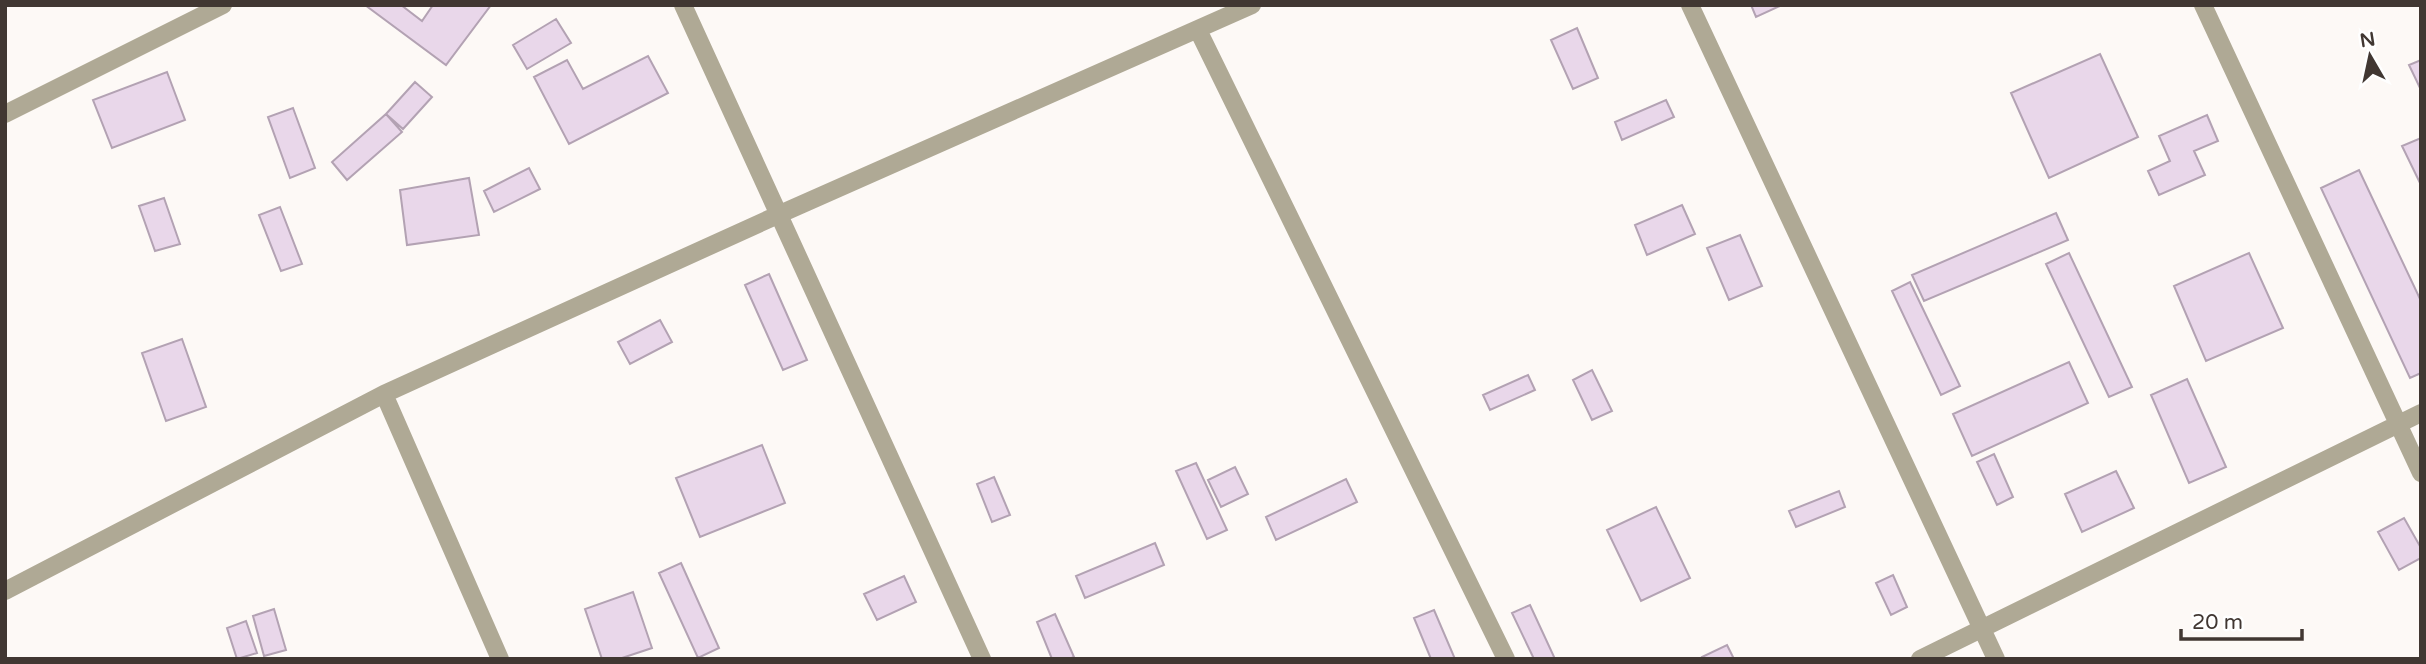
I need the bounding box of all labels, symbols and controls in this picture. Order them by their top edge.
north arrow [2335,21,2405,91]
text: N [2358,28,2377,52]
scale bar [2181,598,2302,642]
text: 20 m [2192,610,2243,635]

